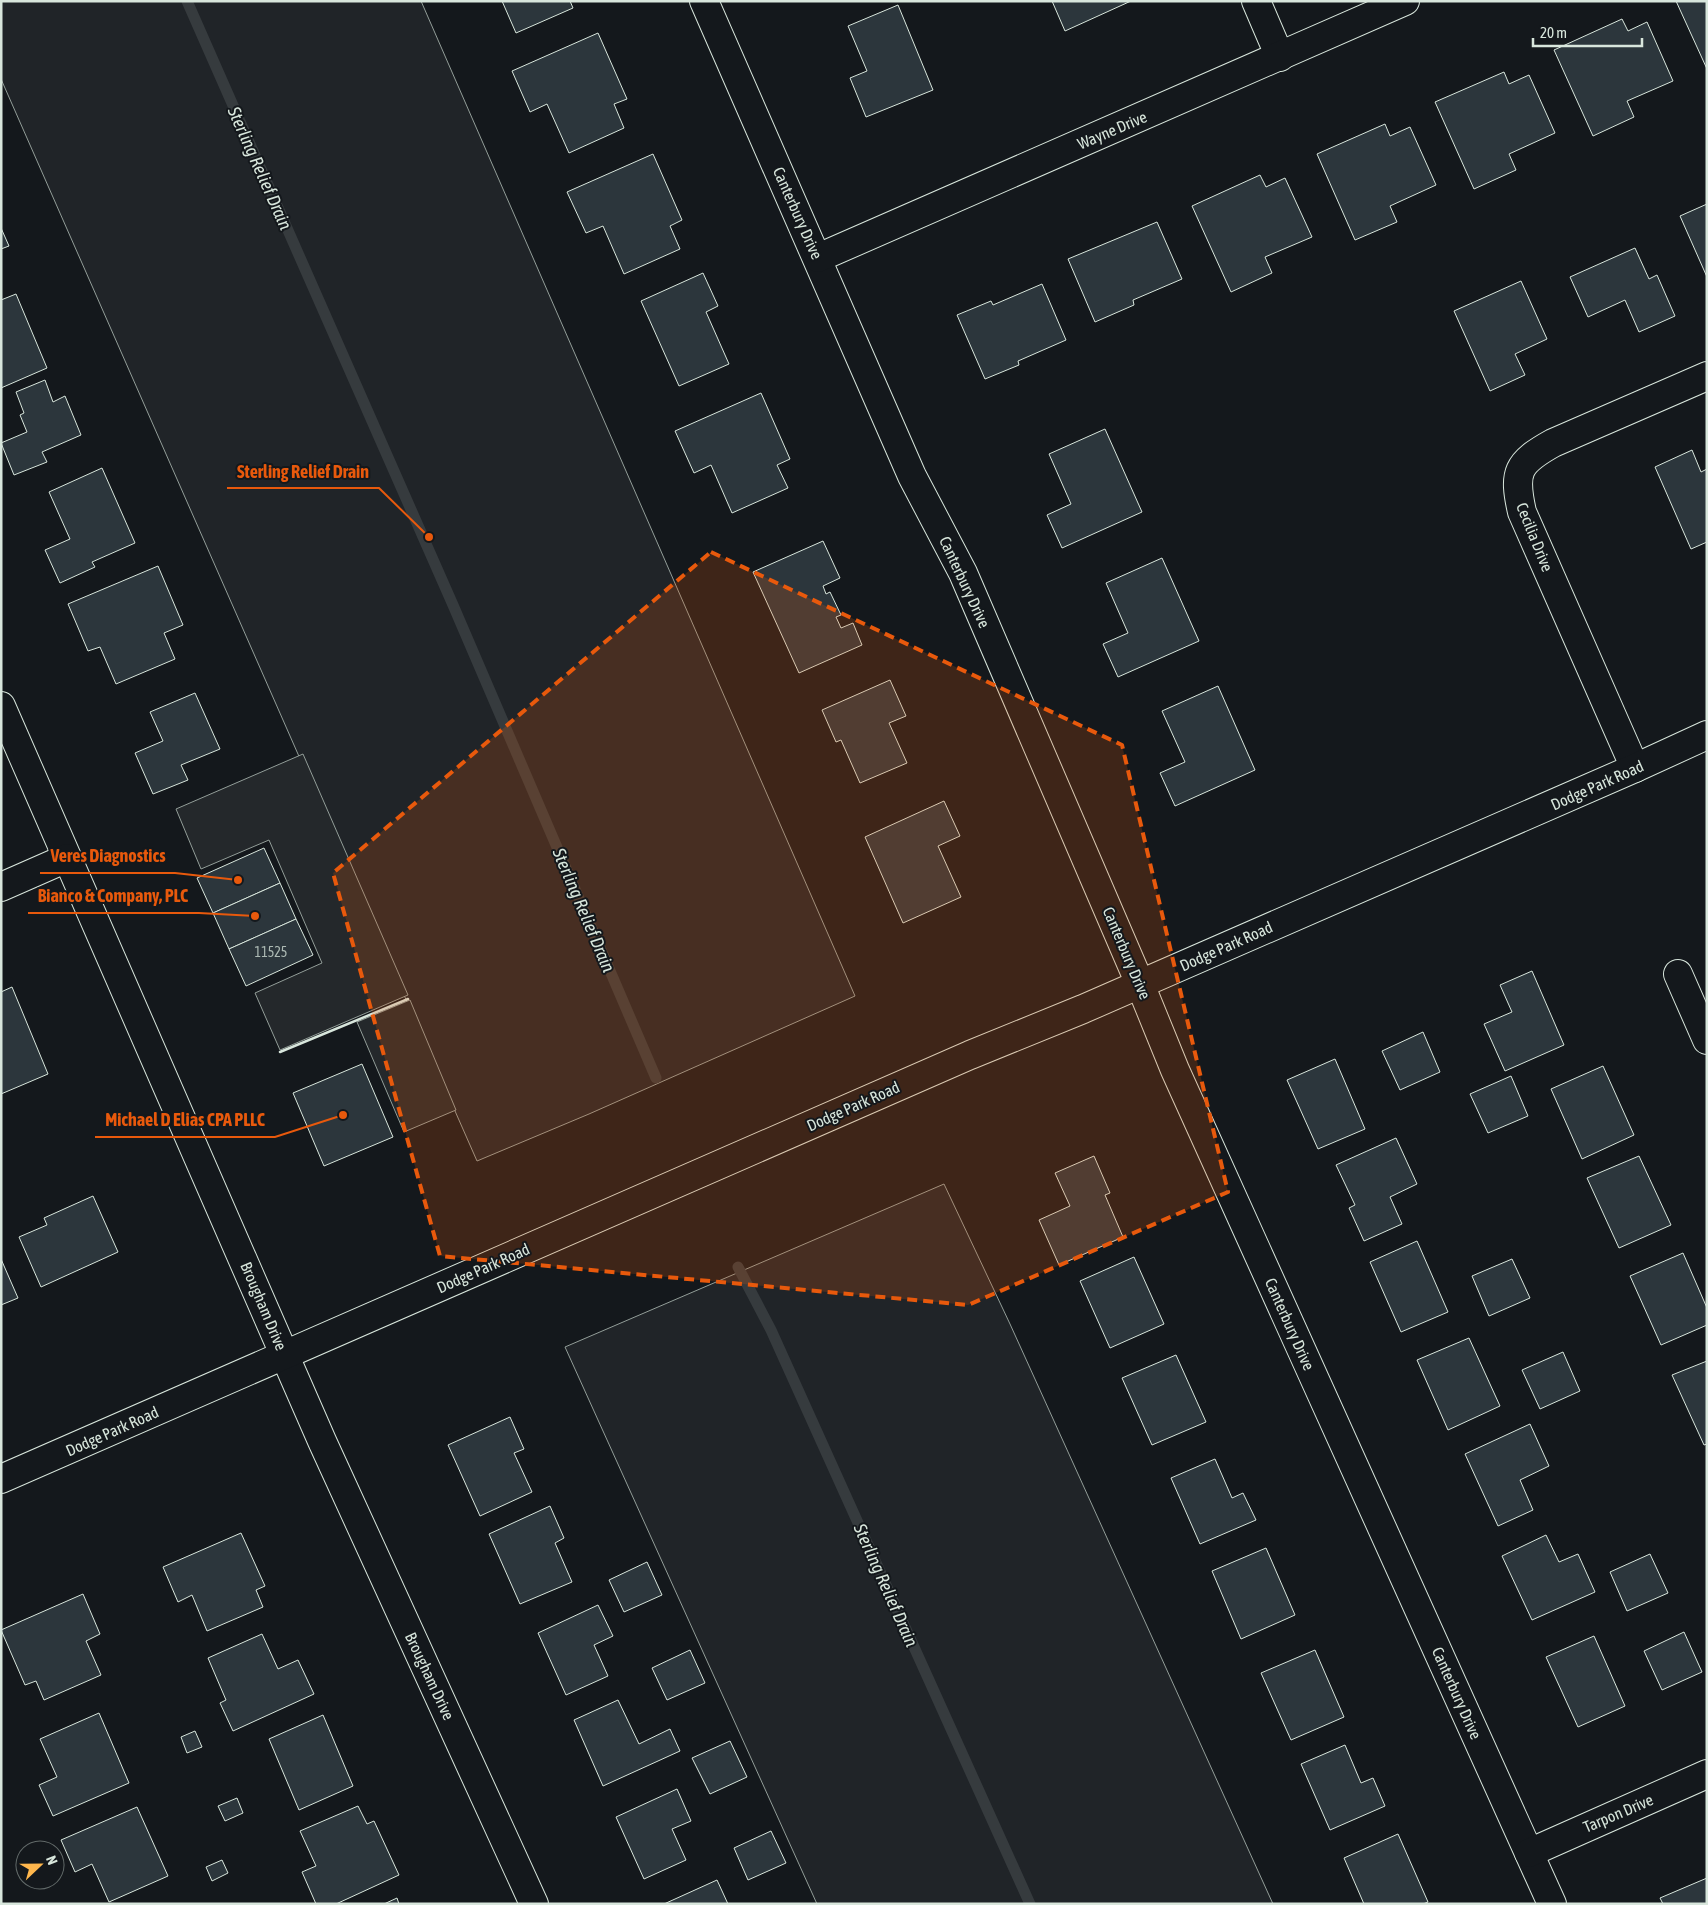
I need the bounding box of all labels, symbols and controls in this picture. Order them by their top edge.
scale bar [1533,15,1642,47]
text: 20 m [1540,24,1567,41]
water label: Sterling Relief Drain [223,102,297,233]
street label: Wayne Drive [1075,107,1150,154]
street label: Canterbury Drive [769,164,826,262]
callout: Sterling Relief Drain [227,455,379,488]
text: Sterling Relief Drain [237,461,369,482]
street label: Cecilia Drive [1513,500,1557,574]
street label: Canterbury Drive [935,533,994,631]
street label: Dodge Park Road [1548,757,1647,814]
callout: Veres Diagnostics [40,840,175,873]
water label: Sterling Relief Drain [548,844,620,975]
text: Veres Diagnostics [50,845,166,866]
callout: Bianco & Company, PLC [28,880,199,913]
text: Bianco & Company, PLC [38,885,188,906]
street label: Canterbury Drive [1099,904,1155,1002]
street label: Dodge Park Road [1177,918,1276,975]
house number: 11525 [255,944,287,960]
street label: Dodge Park Road [804,1078,903,1135]
callout: Michael D Elias CPA PLLC [95,1104,275,1137]
text: Michael D Elias CPA PLLC [105,1109,265,1130]
street label: Dodge Park Road [434,1240,533,1297]
street label: Brougham Drive [236,1259,291,1353]
street label: Canterbury Drive [1261,1275,1318,1373]
street label: Dodge Park Road [63,1403,162,1460]
water label: Sterling Relief Drain [849,1519,923,1650]
street label: Brougham Drive [401,1629,458,1723]
street label: Canterbury Drive [1428,1644,1485,1742]
street label: Tarpon Drive [1580,1790,1656,1837]
north arrow [15,1840,65,1890]
text: N [43,1853,61,1867]

